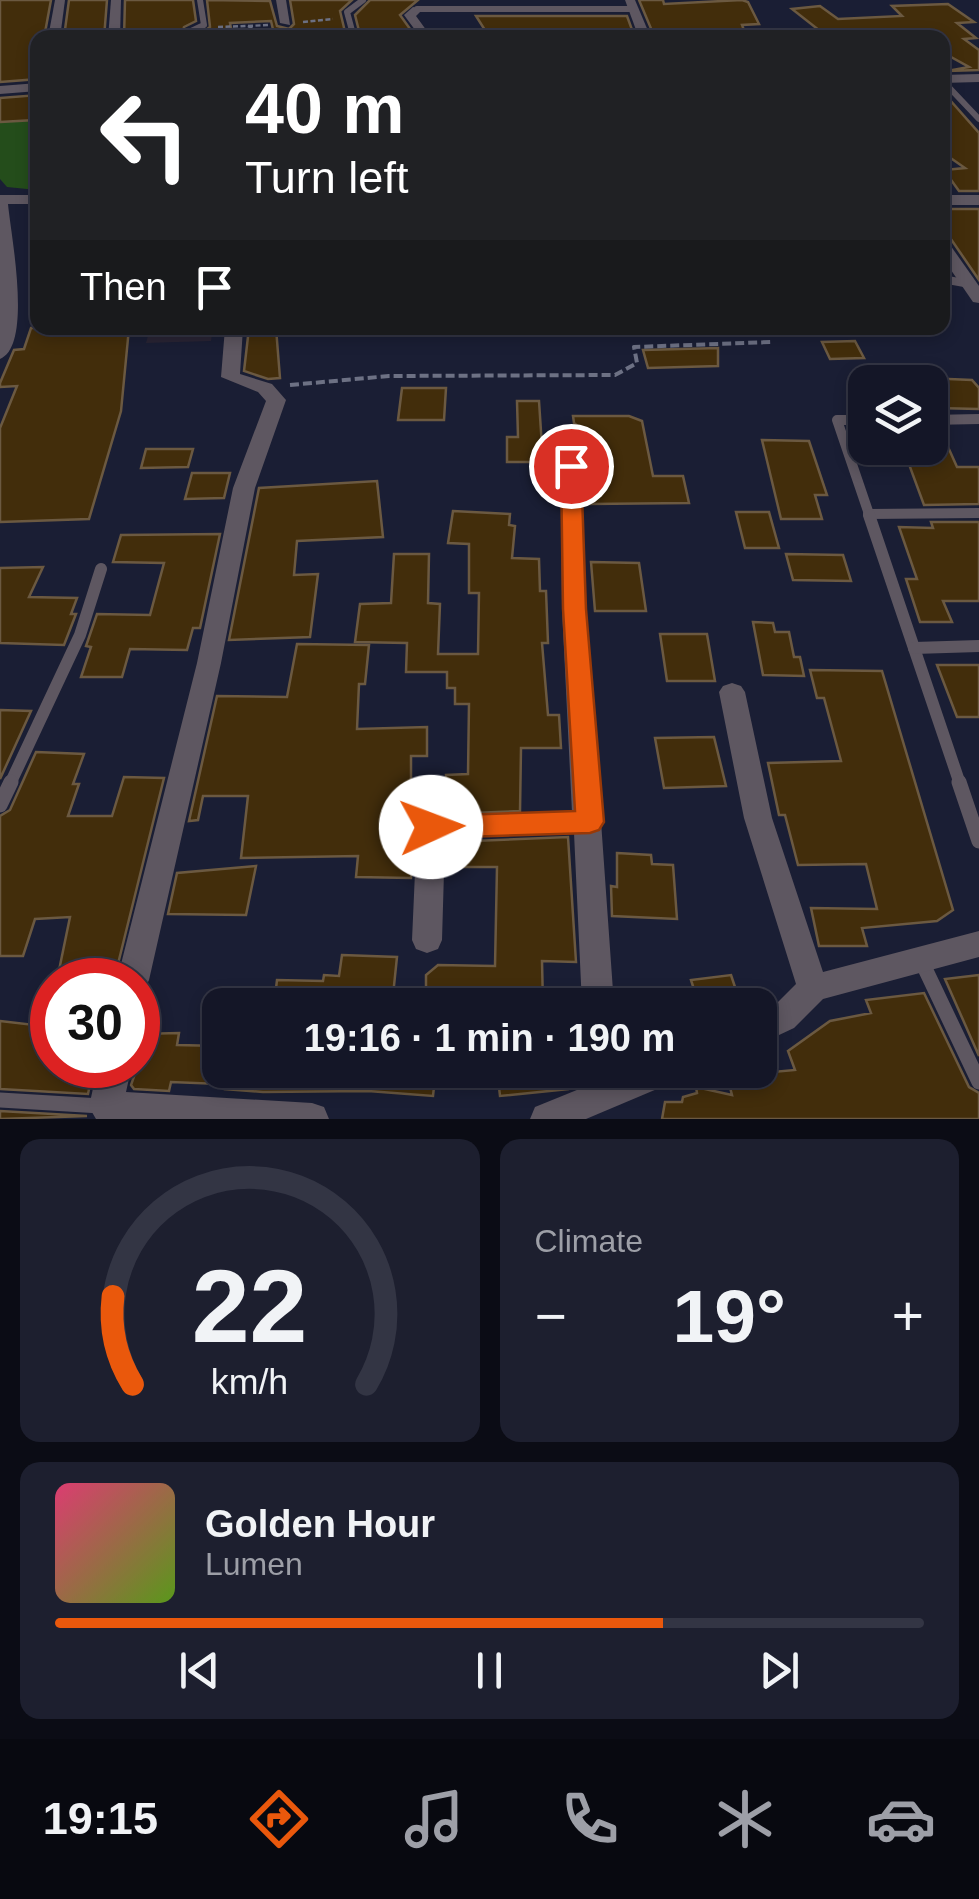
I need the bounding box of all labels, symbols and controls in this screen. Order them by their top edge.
icon: left [80,70,210,200]
text: 40 m [245,70,405,148]
text: Turn left [245,152,408,203]
icon: arrive [187,260,242,315]
text: Then [80,266,167,308]
map controls [848,365,948,465]
button: layers [848,365,948,465]
pin [529,424,614,509]
icon: arrive [544,439,599,494]
position arrow [379,775,483,879]
speed limit sign: 30 [30,958,160,1088]
text: 19:16 · 1 min · 190 m [304,1017,675,1059]
text: Climate [535,1223,643,1259]
text: 22 [192,1248,308,1364]
text: 19° [673,1274,786,1358]
text: − [535,1285,567,1347]
text: + [892,1285,924,1347]
text: km/h [211,1362,288,1402]
text: Golden Hour [205,1503,435,1545]
text: Lumen [205,1546,303,1582]
icon: previous [172,1643,227,1698]
icon: pause [462,1643,517,1698]
icon: next [752,1643,807,1698]
icon: directions [244,1784,314,1854]
icon: music [399,1784,469,1854]
icon: phone [555,1784,625,1854]
icon: climate [710,1784,780,1854]
icon: car [866,1784,936,1854]
text: 19:15 [43,1793,158,1844]

